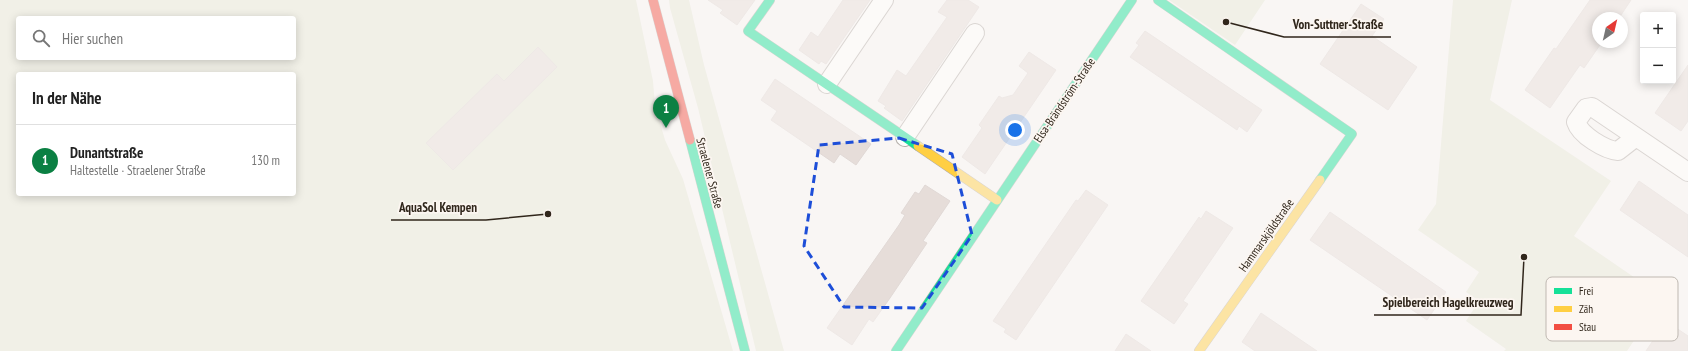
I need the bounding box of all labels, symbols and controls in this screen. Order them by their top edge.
callout: Von-Suttner-Straße [1284,12,1391,37]
north arrow [1592,12,1628,48]
map controls [1640,12,1676,84]
button: + [1640,12,1676,48]
search box [16,16,296,60]
text: Von-Suttner-Straße [1292,16,1384,33]
icon: search [30,27,52,49]
text: Hier suchen [62,29,123,48]
button: − [1640,48,1676,84]
street label: Elsa-Brändström-Straße [1030,55,1098,145]
text: In der Nähe [32,87,102,109]
pin: 1 [653,95,679,128]
your location [1005,120,1025,140]
street label: Straelener Straße [693,136,727,210]
text: Dunantstraße [70,143,143,162]
text: 1 [42,152,48,169]
text: 130 m [251,152,280,169]
text: Haltestelle · Straelener Straße [70,162,206,179]
callout: AquaSol Kempen [391,195,486,220]
street label: Hammarskjöldstraße [1235,196,1297,274]
text: AquaSol Kempen [398,199,477,216]
legend [1546,277,1678,341]
text: Frei [1579,284,1594,298]
callout: Spielbereich Hagelkreuzweg [1374,290,1521,315]
text: Spielbereich Hagelkreuzweg [1382,294,1514,311]
text: Zäh [1579,302,1593,316]
text: Stau [1579,320,1596,334]

